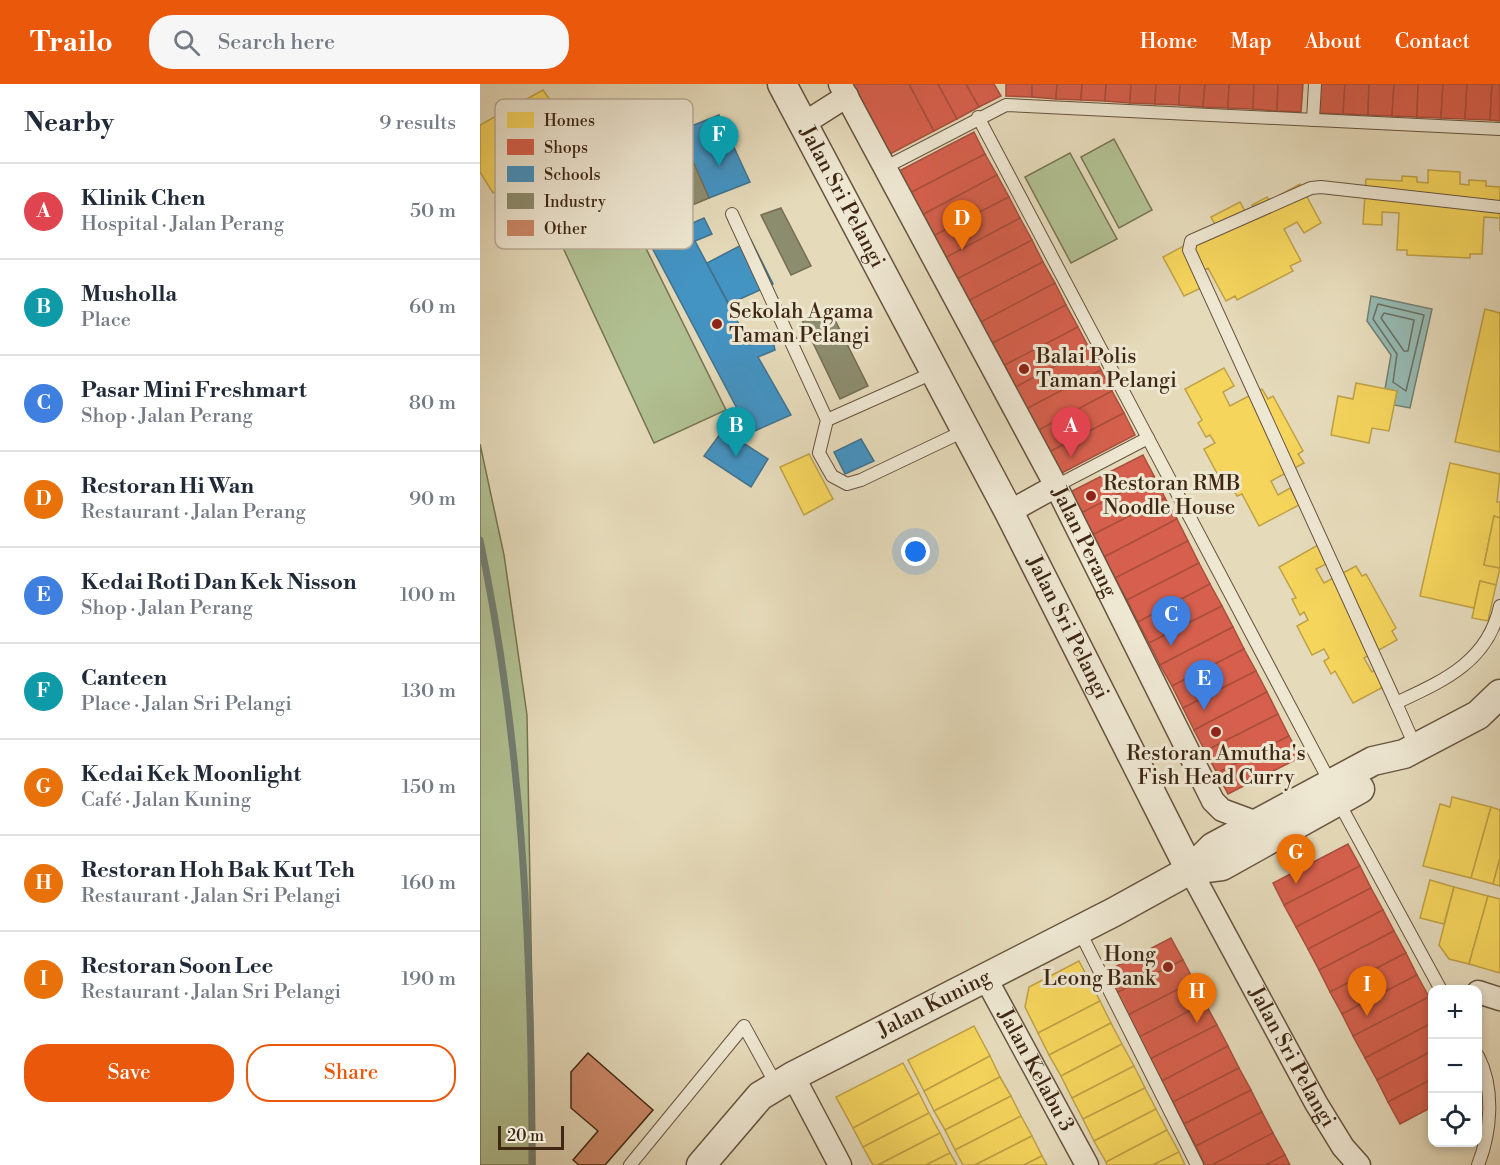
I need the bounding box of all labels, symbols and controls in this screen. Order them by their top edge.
search box [149,15,569,69]
text: Trailo [30,25,113,60]
icon: search [170,26,203,59]
text: Search here [218,29,335,56]
text: Home [1140,29,1197,55]
text: Map [1230,29,1272,55]
text: About [1305,29,1362,55]
text: Contact [1395,29,1470,55]
legend [495,99,693,249]
text: Nearby [24,107,114,139]
text: 9 results [379,111,456,136]
text: Homes [544,111,595,131]
pin: F [700,116,738,166]
street label: Jalan Sri Pelangi [793,121,890,273]
text: Shops [544,138,588,158]
text: Schools [544,165,600,185]
text: Klinik Chen [81,185,205,212]
text: Industry [544,192,606,212]
text: A [36,199,51,224]
text: 50 m [410,199,456,224]
pin: D [942,200,982,250]
text: Hospital · Jalan Perang [81,212,284,237]
text: Other [544,219,587,239]
text: Musholla [81,281,177,308]
text: B [36,295,51,320]
text: 60 m [409,295,456,320]
place label: Sekolah Agama Taman Pelangi [729,299,874,349]
text: Place [81,308,131,333]
marker: Sekolah Agama Taman Pelangi [710,317,724,331]
place label: Balai Polis Taman Pelangi [1035,344,1177,394]
marker: Balai Polis Taman Pelangi [1017,362,1031,376]
text: Pasar Mini Freshmart [81,377,307,404]
text: C [36,391,51,416]
text: 80 m [409,391,456,416]
text: Shop · Jalan Perang [81,404,253,429]
pin: B [716,408,756,457]
pin: A [1052,408,1090,457]
place label: Restoran RMB Noodle House [1103,471,1241,521]
text: Restoran Hi Wan [81,473,254,500]
street label: Jalan Perang [1045,482,1122,602]
text: D [36,487,51,512]
text: 90 m [409,487,456,512]
marker: Restoran RMB Noodle House [1084,489,1098,503]
text: Restaurant · Jalan Perang [81,500,306,525]
your location [901,537,930,566]
street label: Jalan Sri Pelangi [1020,551,1114,704]
text: Kedai Roti Dan Kek Nisson [81,569,356,596]
text: E [37,583,50,608]
text: 100 m [400,583,456,608]
text: Shop · Jalan Perang [81,596,253,621]
pin: C [1152,596,1190,646]
pin: E [1184,660,1224,710]
text: Canteen [81,665,167,692]
text: F [36,679,51,704]
text: 130 m [401,679,456,704]
text: Place · Jalan Sri Pelangi [81,692,292,717]
marker: Restoran Amutha's Fish Head Curry [1209,725,1223,739]
place label: Restoran Amutha's Fish Head Curry [1126,741,1306,791]
text: Kedai Kek Moonlight [81,761,301,788]
text: G [36,775,51,800]
text: 150 m [401,775,456,800]
text: Café · Jalan Kuning [81,788,251,813]
pin: G [1276,834,1316,884]
text: Restoran Hoh Bak Kut Teh [81,857,355,884]
text: H [35,871,52,896]
text: 160 m [401,871,456,896]
text: Restaurant · Jalan Sri Pelangi [81,884,341,909]
place label: Hong Leong Bank [1043,942,1157,992]
text: Restoran Soon Lee [81,953,273,980]
marker: Hong Leong Bank [1161,960,1175,974]
street label: Jalan Kuning [872,964,995,1044]
pin: I [1348,966,1386,1016]
text: I [40,967,47,992]
text: 190 m [401,967,456,992]
pin: H [1178,974,1216,1023]
text: Restaurant · Jalan Sri Pelangi [81,980,341,1005]
street label: Jalan Sri Pelangi [1242,981,1341,1133]
map controls [1428,985,1482,1147]
button: + [1428,985,1482,1039]
street label: Jalan Kelabu 3 [991,1003,1079,1136]
button: − [1428,1039,1482,1093]
button: Save [24,1044,234,1102]
button: Share [246,1044,456,1102]
button: locate [1428,1093,1482,1147]
scale bar [498,1123,564,1150]
text: 20 m [507,1126,544,1146]

